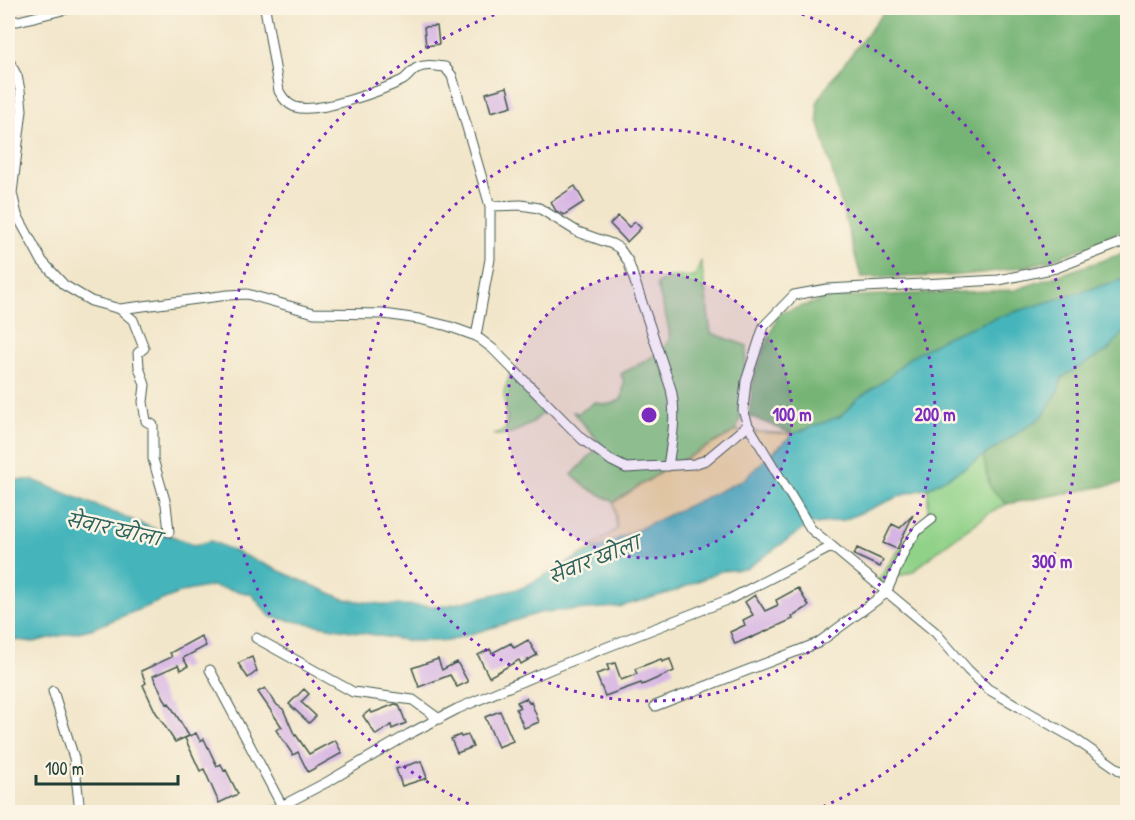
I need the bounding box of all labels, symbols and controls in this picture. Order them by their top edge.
text: 100 m [772,402,812,427]
text: 200 m [915,402,955,427]
centre of rings [639,405,659,425]
water label: सेवार खोला [63,505,168,552]
water label: सेवार खोला [544,527,648,590]
text: 300 m [1032,549,1072,574]
scale bar [36,748,178,786]
text: 100 m [45,756,84,781]

